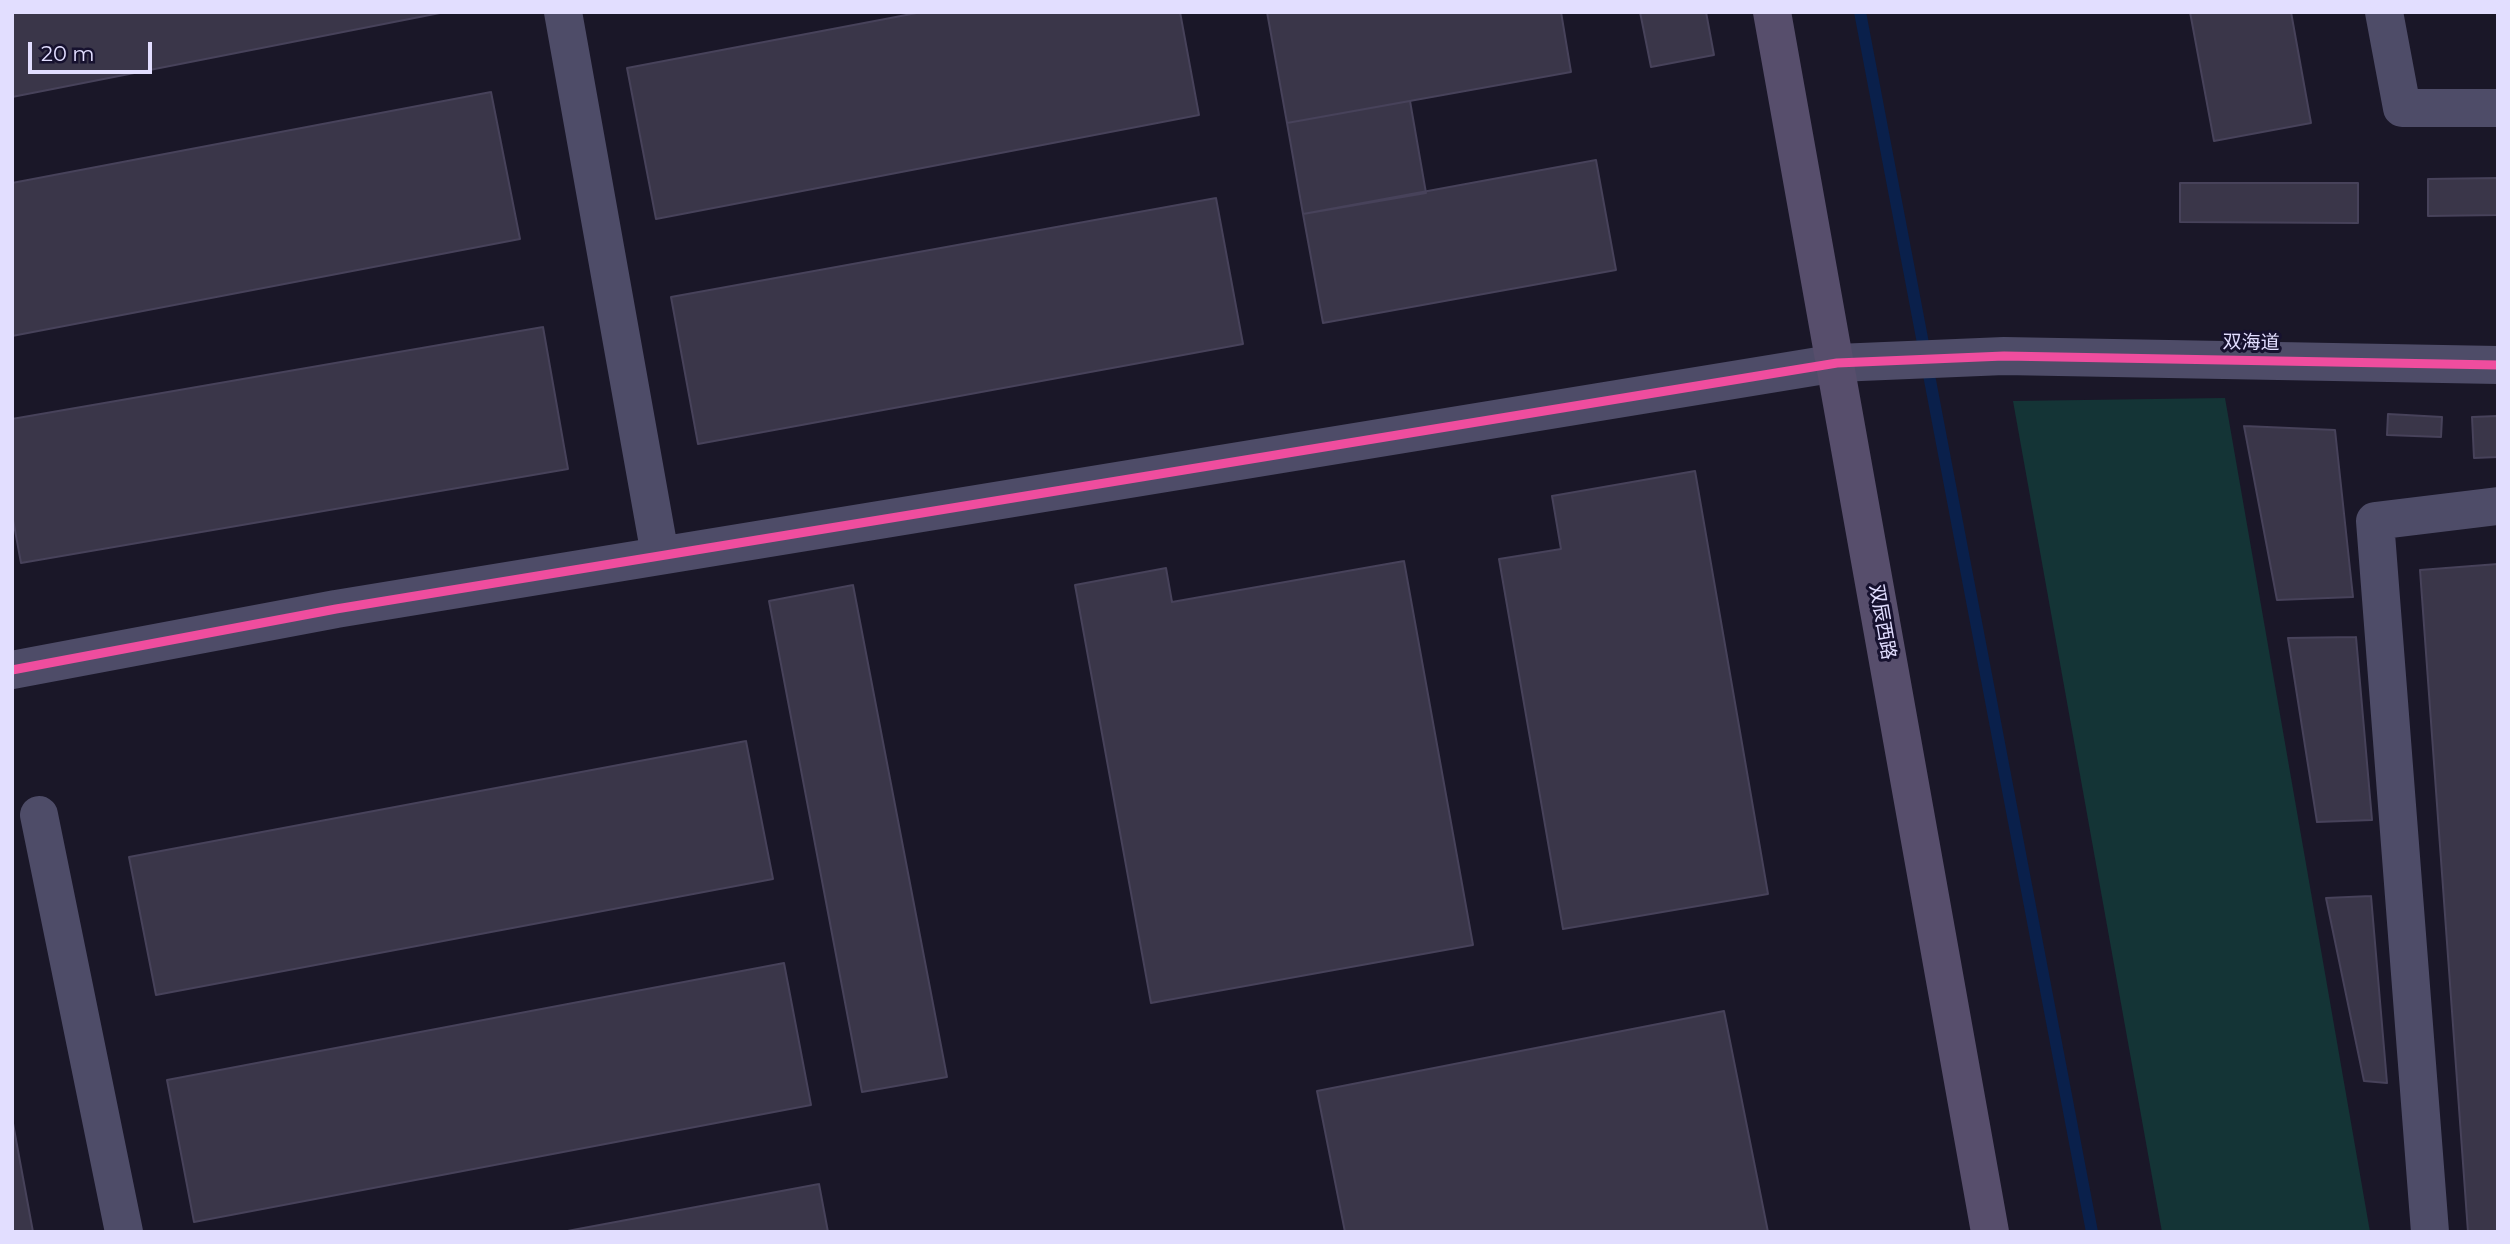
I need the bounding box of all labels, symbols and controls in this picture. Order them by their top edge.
scale bar [32,28,156,72]
text: 20 m [41,41,95,66]
street label: 双海道 [2222,331,2280,355]
street label: 双辰西路 [1864,583,1900,661]

